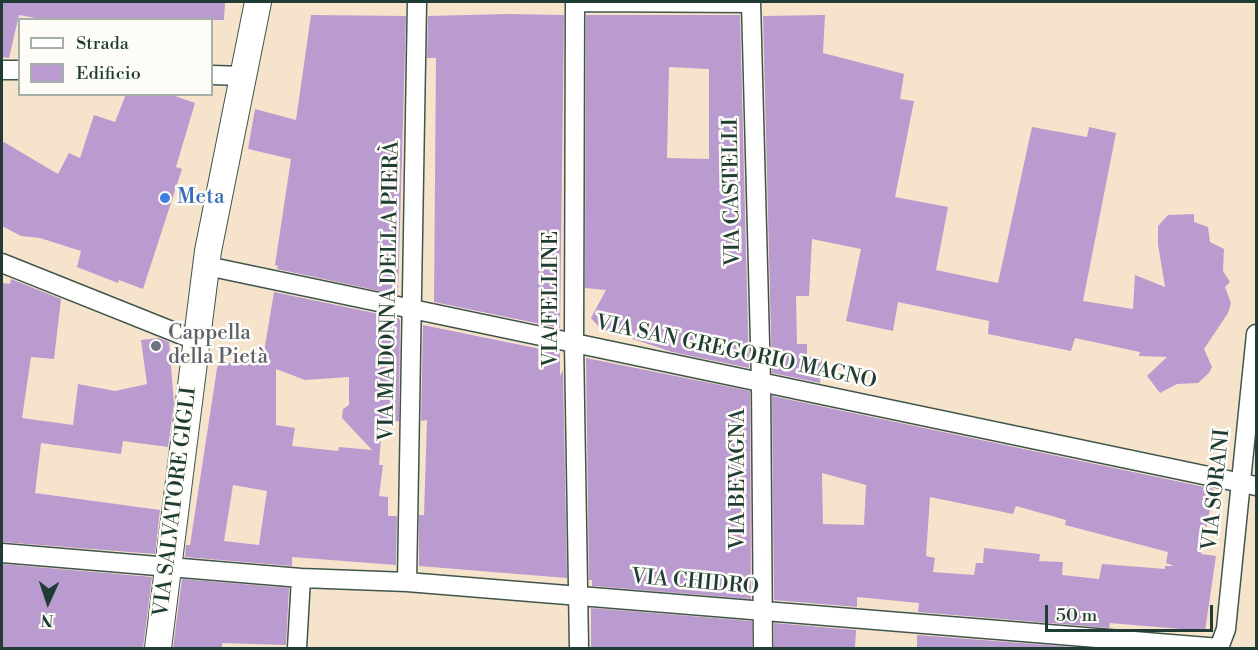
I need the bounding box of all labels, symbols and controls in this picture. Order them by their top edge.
legend [18,18,213,96]
text: Strada [76,32,129,55]
text: Edificio [76,62,141,85]
street label: VIA CASTELLI [719,118,747,266]
street label: VIA MADONNA DELLA PIERÀ [375,141,405,441]
place label: Meta [177,185,225,211]
marker: Meta [158,191,172,205]
street label: VIA FELLINE [539,231,565,367]
street label: VIA SAN GREGORIO MAGNO [593,311,879,395]
place label: Cappella della Pietà [168,321,268,371]
marker: Cappella della Pietà [149,339,163,353]
street label: VIA SALVATORE GIGLI [149,386,203,618]
street label: VIA BEVAGNA [726,408,752,550]
street label: VIA SORANI [1198,428,1236,552]
street label: VIA CHIDRO [630,565,760,601]
north arrow [18,572,78,632]
scale bar [1048,593,1216,631]
text: 50 m [1056,604,1097,627]
text: N [40,610,54,630]

